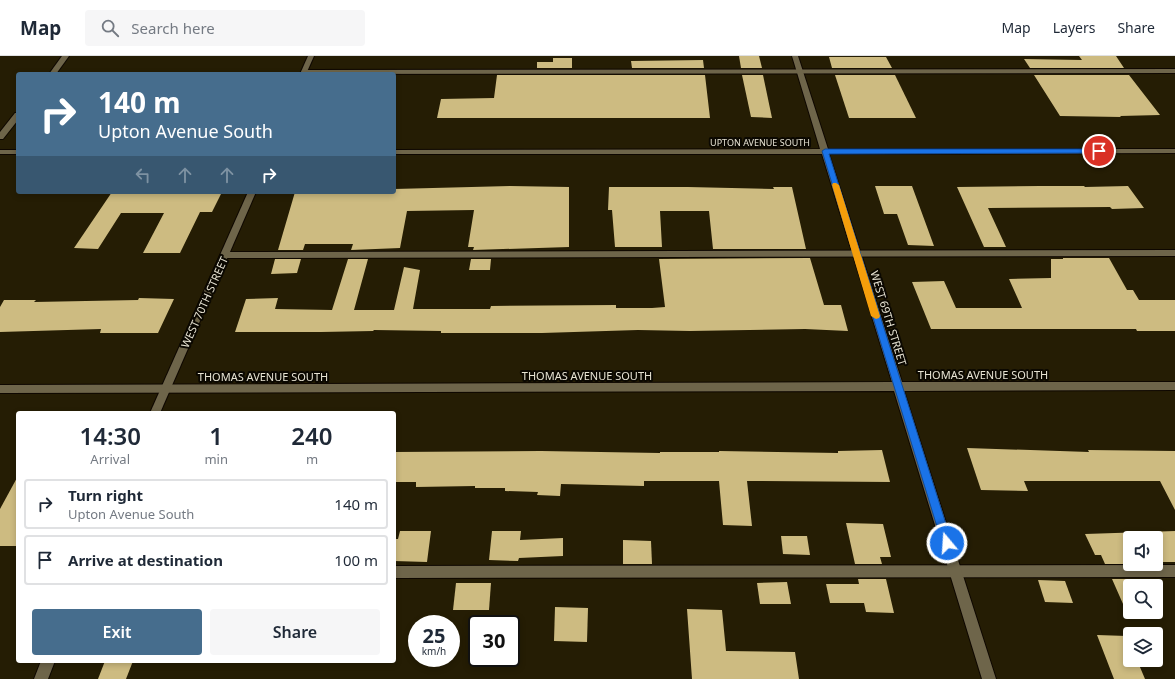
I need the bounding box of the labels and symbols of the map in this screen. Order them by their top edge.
pin [1082,134,1116,168]
street label: UPTON AVENUE SOUTH [710,136,810,149]
street label: WEST 70TH STREET [177,254,231,350]
street label: WEST 69TH STREET [867,269,911,367]
street label: THOMAS AVENUE SOUTH [918,367,1048,382]
street label: THOMAS AVENUE SOUTH [522,368,652,383]
street label: THOMAS AVENUE SOUTH [198,369,328,384]
position arrow [926,522,968,564]
speed limit sign: 30 [468,615,520,667]

